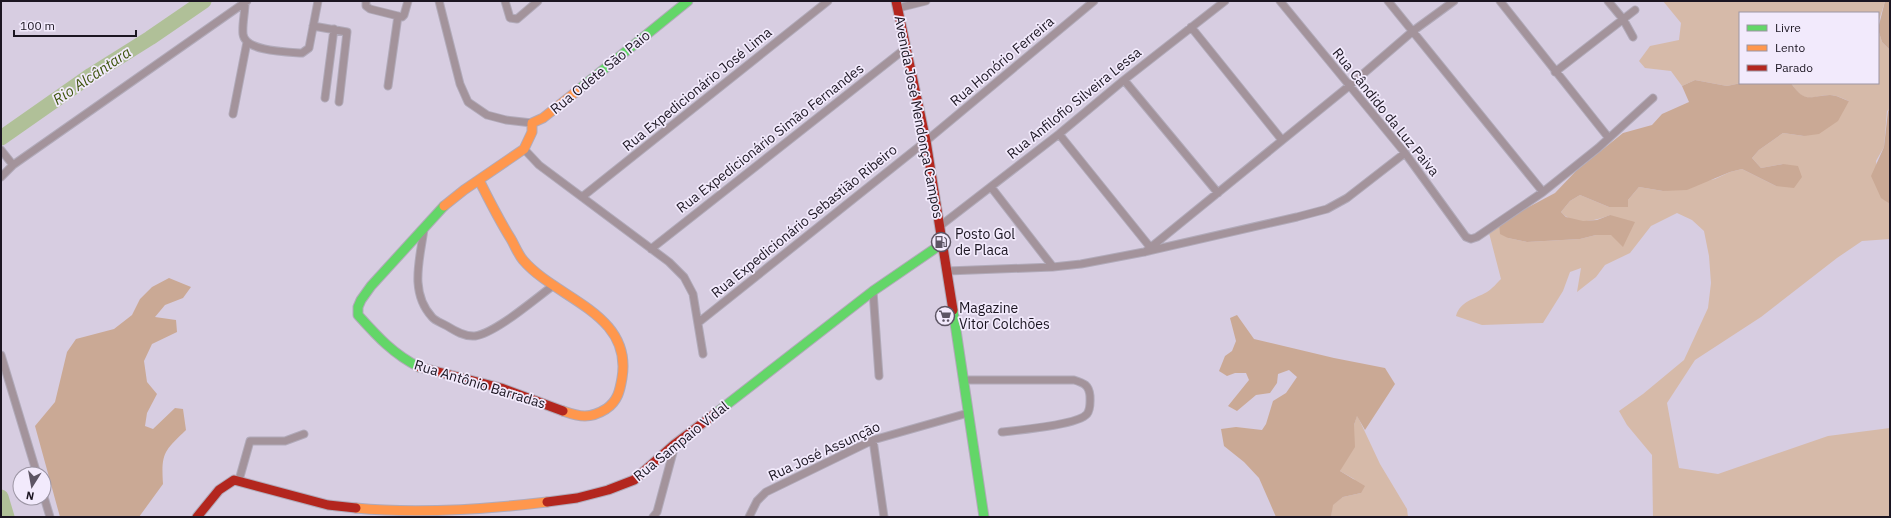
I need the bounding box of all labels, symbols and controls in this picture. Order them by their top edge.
scale bar [14,12,136,38]
street label: Rua Honório Ferreira [946,12,1058,110]
legend [1739,12,1879,84]
street label: Avenida José Mendonça Campos [890,14,948,220]
text: 100 m [20,18,55,33]
text: Livre [1775,20,1801,35]
street label: Rua Expedicionário José Lima [619,23,776,155]
street label: Rua Odete São Paio [546,26,654,118]
text: Lento [1775,40,1805,55]
water label: Rio Alcântara [49,42,135,109]
street label: Rua Anfilofio Silveira Lessa [1003,43,1145,163]
street label: Rua Cândido da Luz Paiva [1329,44,1444,180]
street label: Rua Expedicionário Simão Fernandes [673,59,867,217]
text: Parado [1775,60,1813,75]
street label: Rua Expedicionário Sebastião Ribeiro [707,140,901,302]
place label: Posto Gol de Placa [955,225,1015,259]
fuel station icon: Posto Gol de Placa [930,231,952,253]
place label: Magazine Vitor Colchões [959,299,1050,333]
supermarket icon: Magazine Vitor Colchões [934,305,956,327]
street label: Rua Antônio Barradas [412,355,548,413]
street label: Rua Sampaio Vidal [630,397,732,485]
street label: Rua José Assunção [765,417,883,485]
north arrow [12,466,52,506]
text: N [25,488,35,503]

